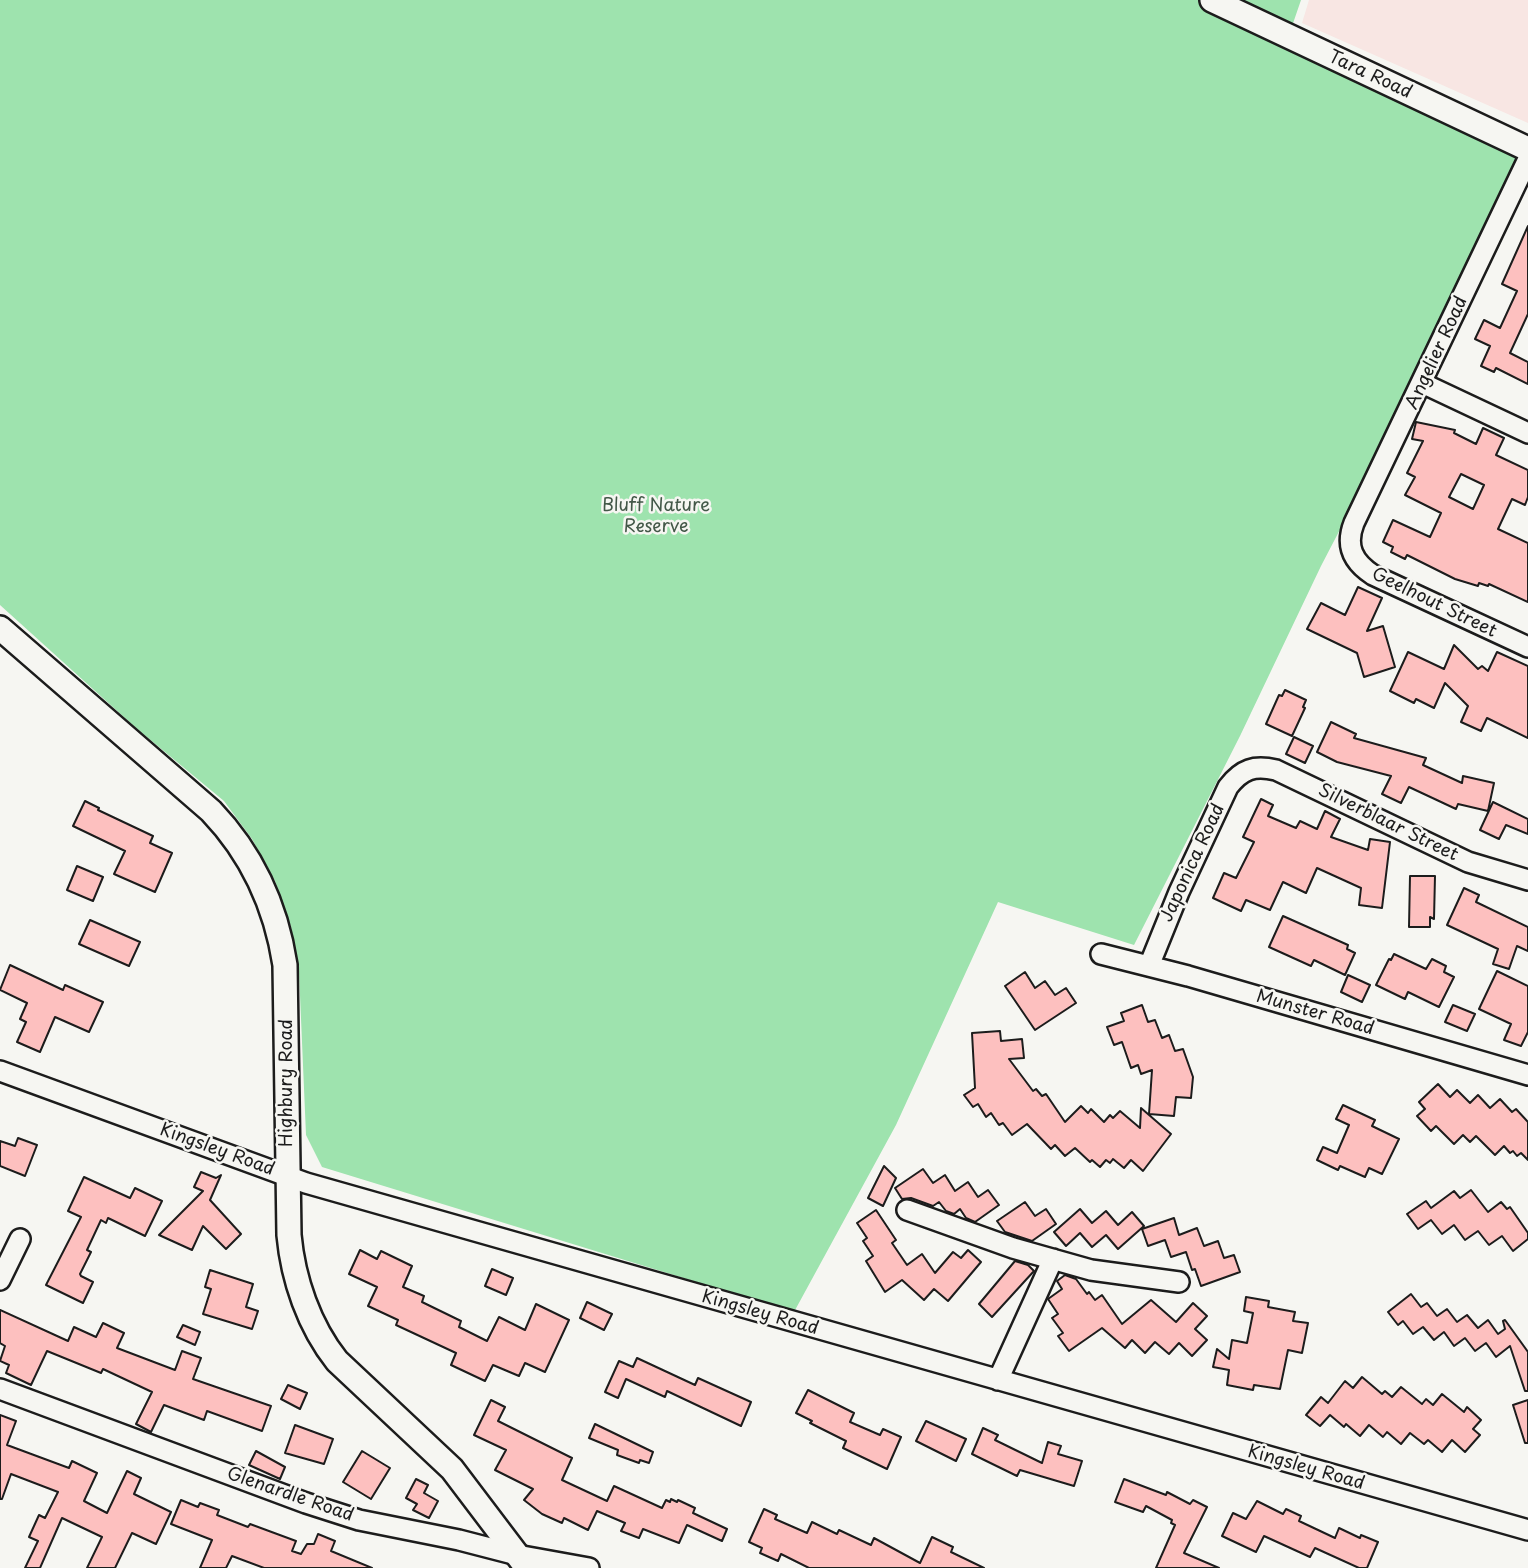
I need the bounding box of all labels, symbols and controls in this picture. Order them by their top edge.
street label: Tara Road [1325,46,1415,104]
street label: Angelier Road [1401,293,1473,413]
park label: Bluff Nature Reserve [602,495,710,538]
street label: Geelhout Street [1368,563,1500,643]
street label: Silverblaar Street [1314,780,1462,866]
street label: Japonica Road [1156,801,1230,925]
street label: Munster Road [1254,986,1376,1040]
street label: Highbury Road [276,1019,298,1147]
street label: Kingsley Road [157,1119,277,1181]
street label: Kingsley Road [699,1286,821,1340]
street label: Kingsley Road [1245,1441,1367,1495]
street label: Glenardle Road [224,1463,356,1527]

